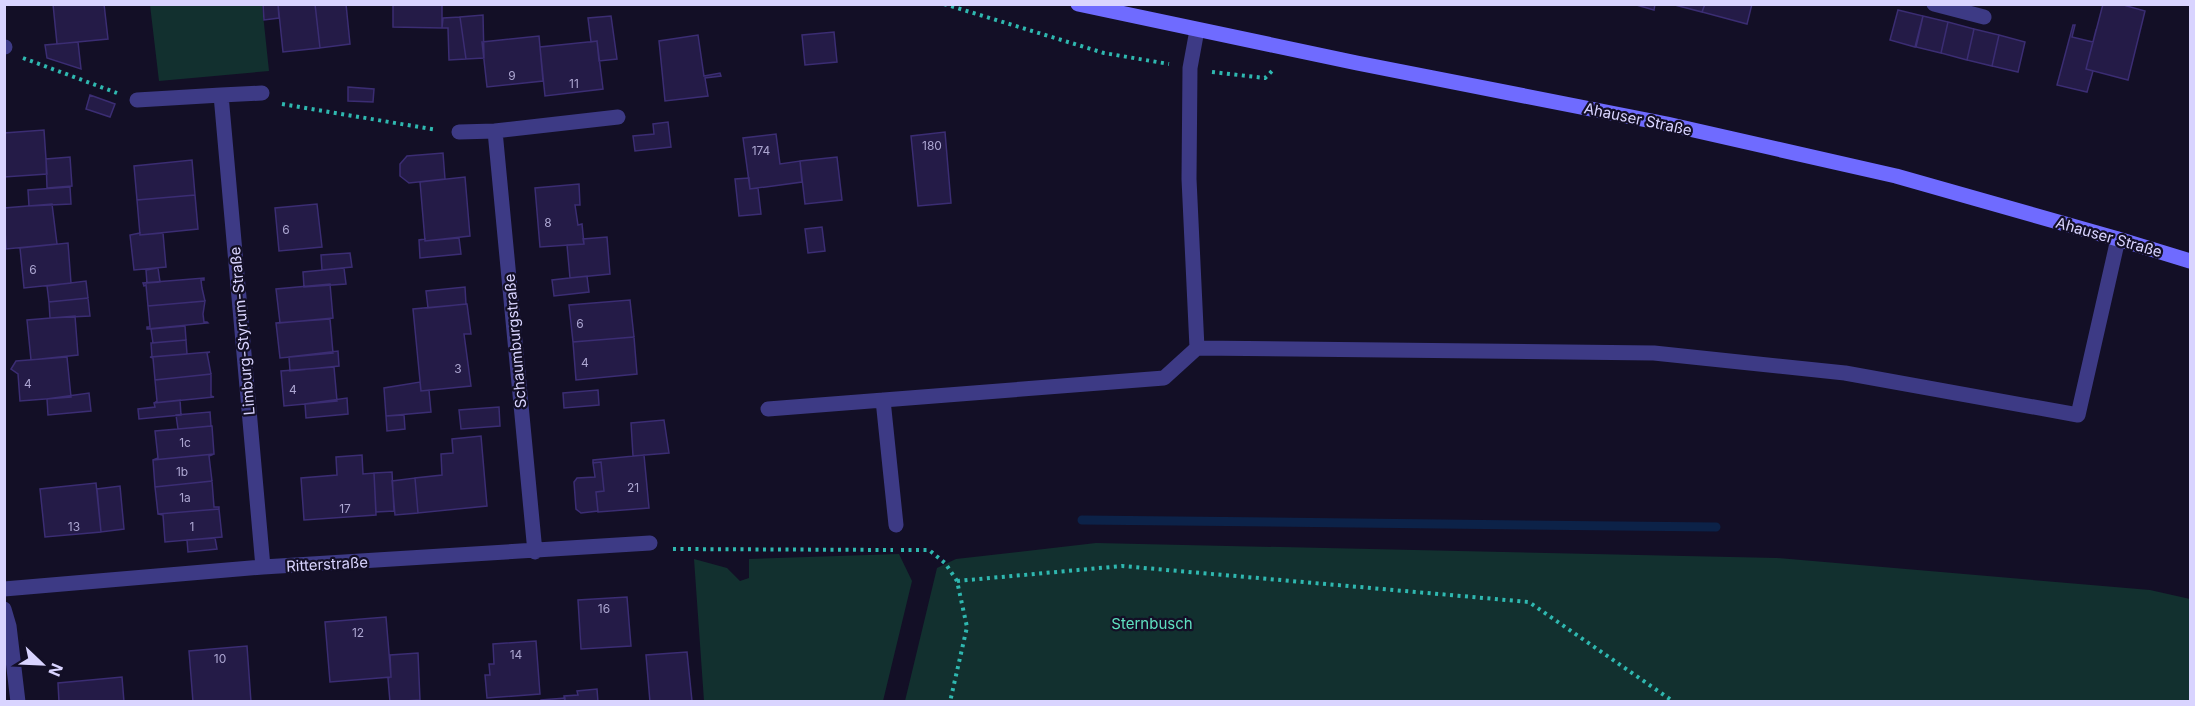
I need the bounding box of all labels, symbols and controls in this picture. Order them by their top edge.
house number: 9 [508,68,516,83]
house number: 11 [569,76,579,91]
street label: Ahauser Straße [1582,98,1694,140]
house number: 180 [922,138,942,153]
house number: 174 [752,143,771,158]
street label: Ahauser Straße [2054,213,2164,261]
house number: 8 [544,215,552,230]
house number: 6 [282,222,290,237]
street label: Limburg-Styrum-Straße [225,246,259,416]
house number: 6 [29,262,37,277]
street label: Schaumburgstraße [500,273,530,409]
house number: 6 [576,316,584,331]
house number: 4 [581,355,589,370]
house number: 3 [454,361,462,376]
house number: 4 [24,376,32,391]
house number: 4 [289,382,297,397]
house number: 1c [179,435,191,450]
house number: 1b [176,464,188,479]
house number: 21 [627,480,639,495]
house number: 1a [179,490,191,505]
house number: 17 [339,501,351,516]
house number: 13 [68,519,80,534]
house number: 1 [190,519,194,534]
street label: Ritterstraße [286,552,368,576]
house number: 16 [598,601,610,616]
park label: Sternbusch [1111,614,1193,633]
house number: 12 [352,625,364,640]
north arrow [12,634,72,694]
house number: 14 [510,647,523,662]
house number: 10 [214,651,226,666]
text: N [44,660,67,679]

